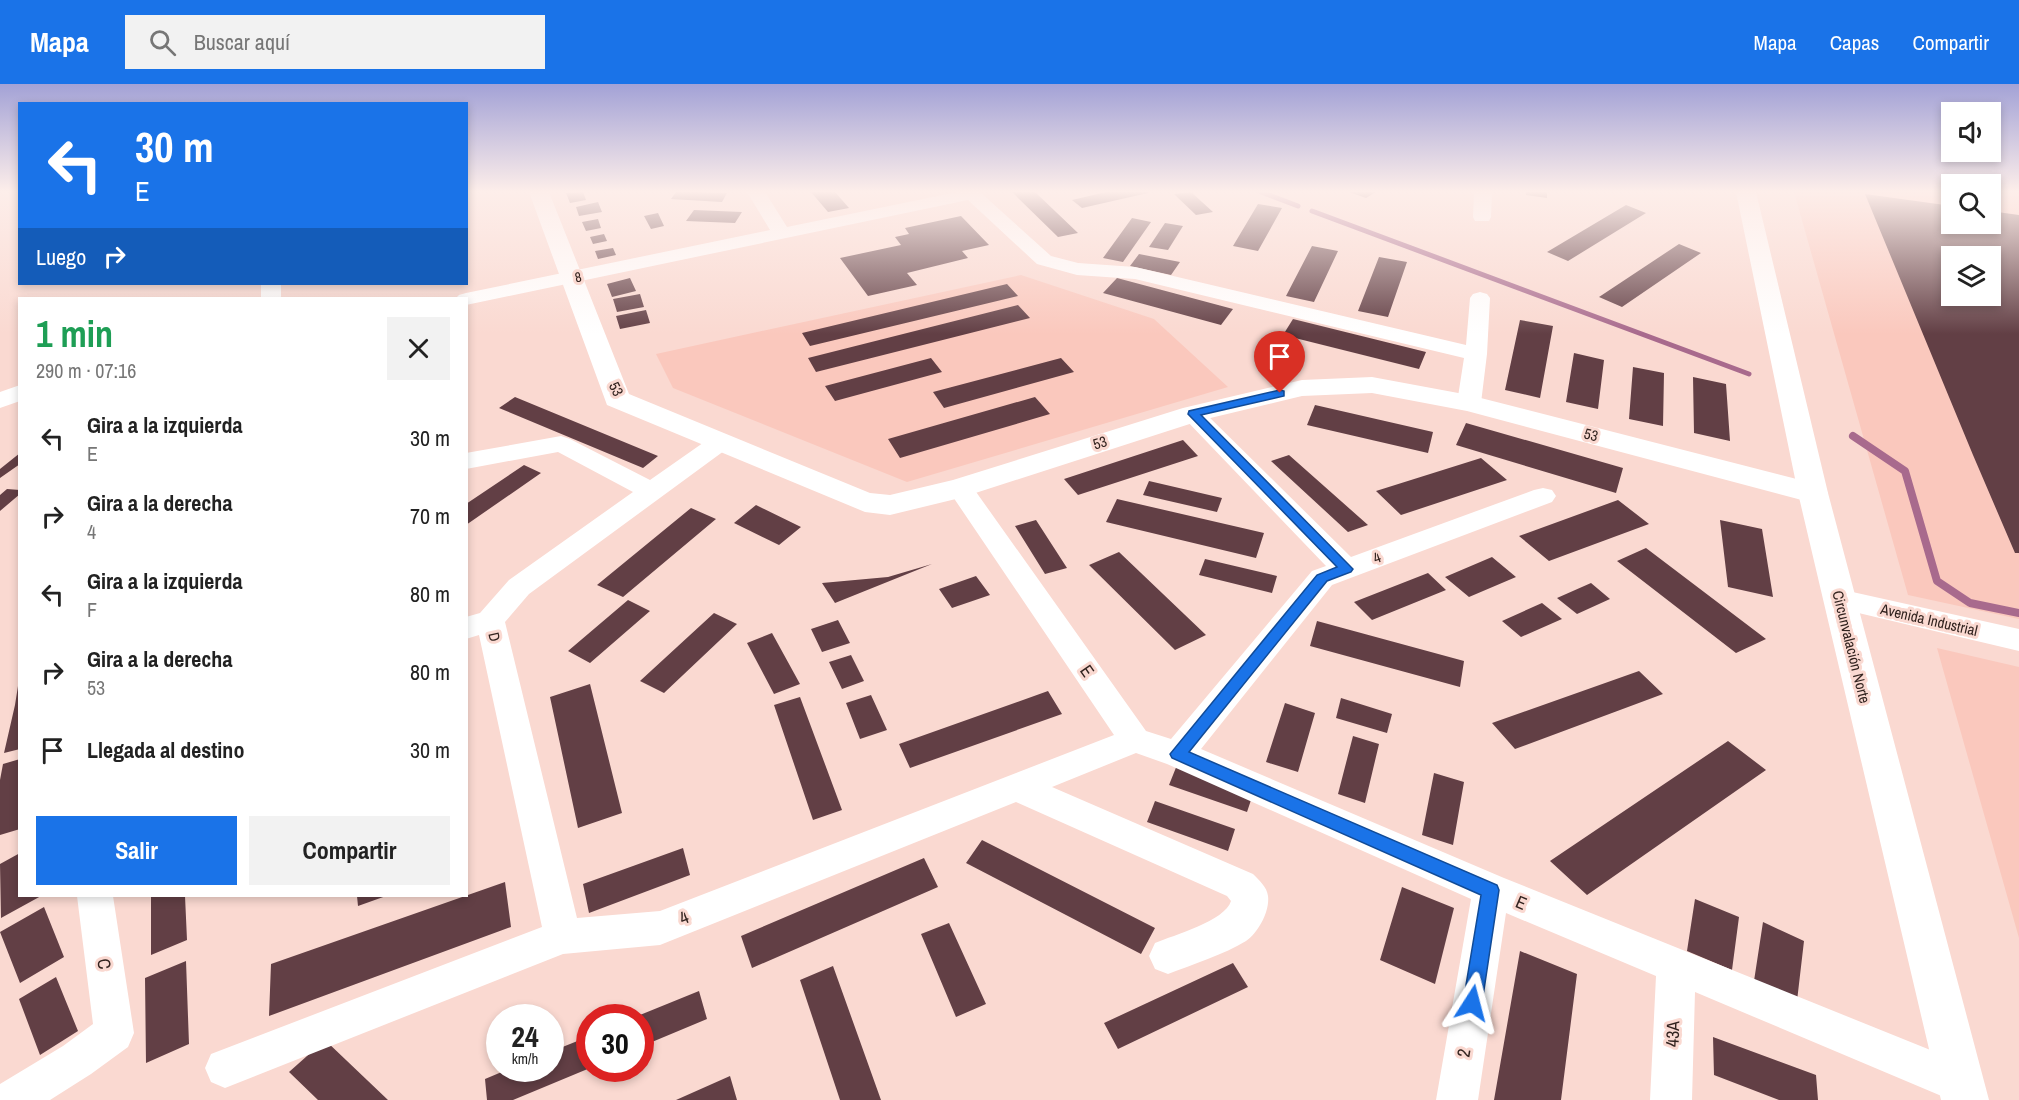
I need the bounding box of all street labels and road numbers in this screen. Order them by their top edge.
street label: 8 [573,268,583,286]
street label: 53 [604,378,629,400]
street label: 53 [1582,423,1601,446]
street label: 53 [1090,430,1110,455]
street label: 4 [1370,546,1384,569]
street label: Circunvalación Norte [1827,588,1876,706]
street label: Avenida Industrial [1878,598,1980,641]
street label: D [483,630,506,644]
street label: E [1074,660,1100,682]
street label: E [1512,889,1531,916]
street label: 4 [675,904,692,931]
street label: C [91,957,118,971]
street label: 43A [1660,1020,1685,1048]
street label: 2 [1451,1047,1476,1059]

